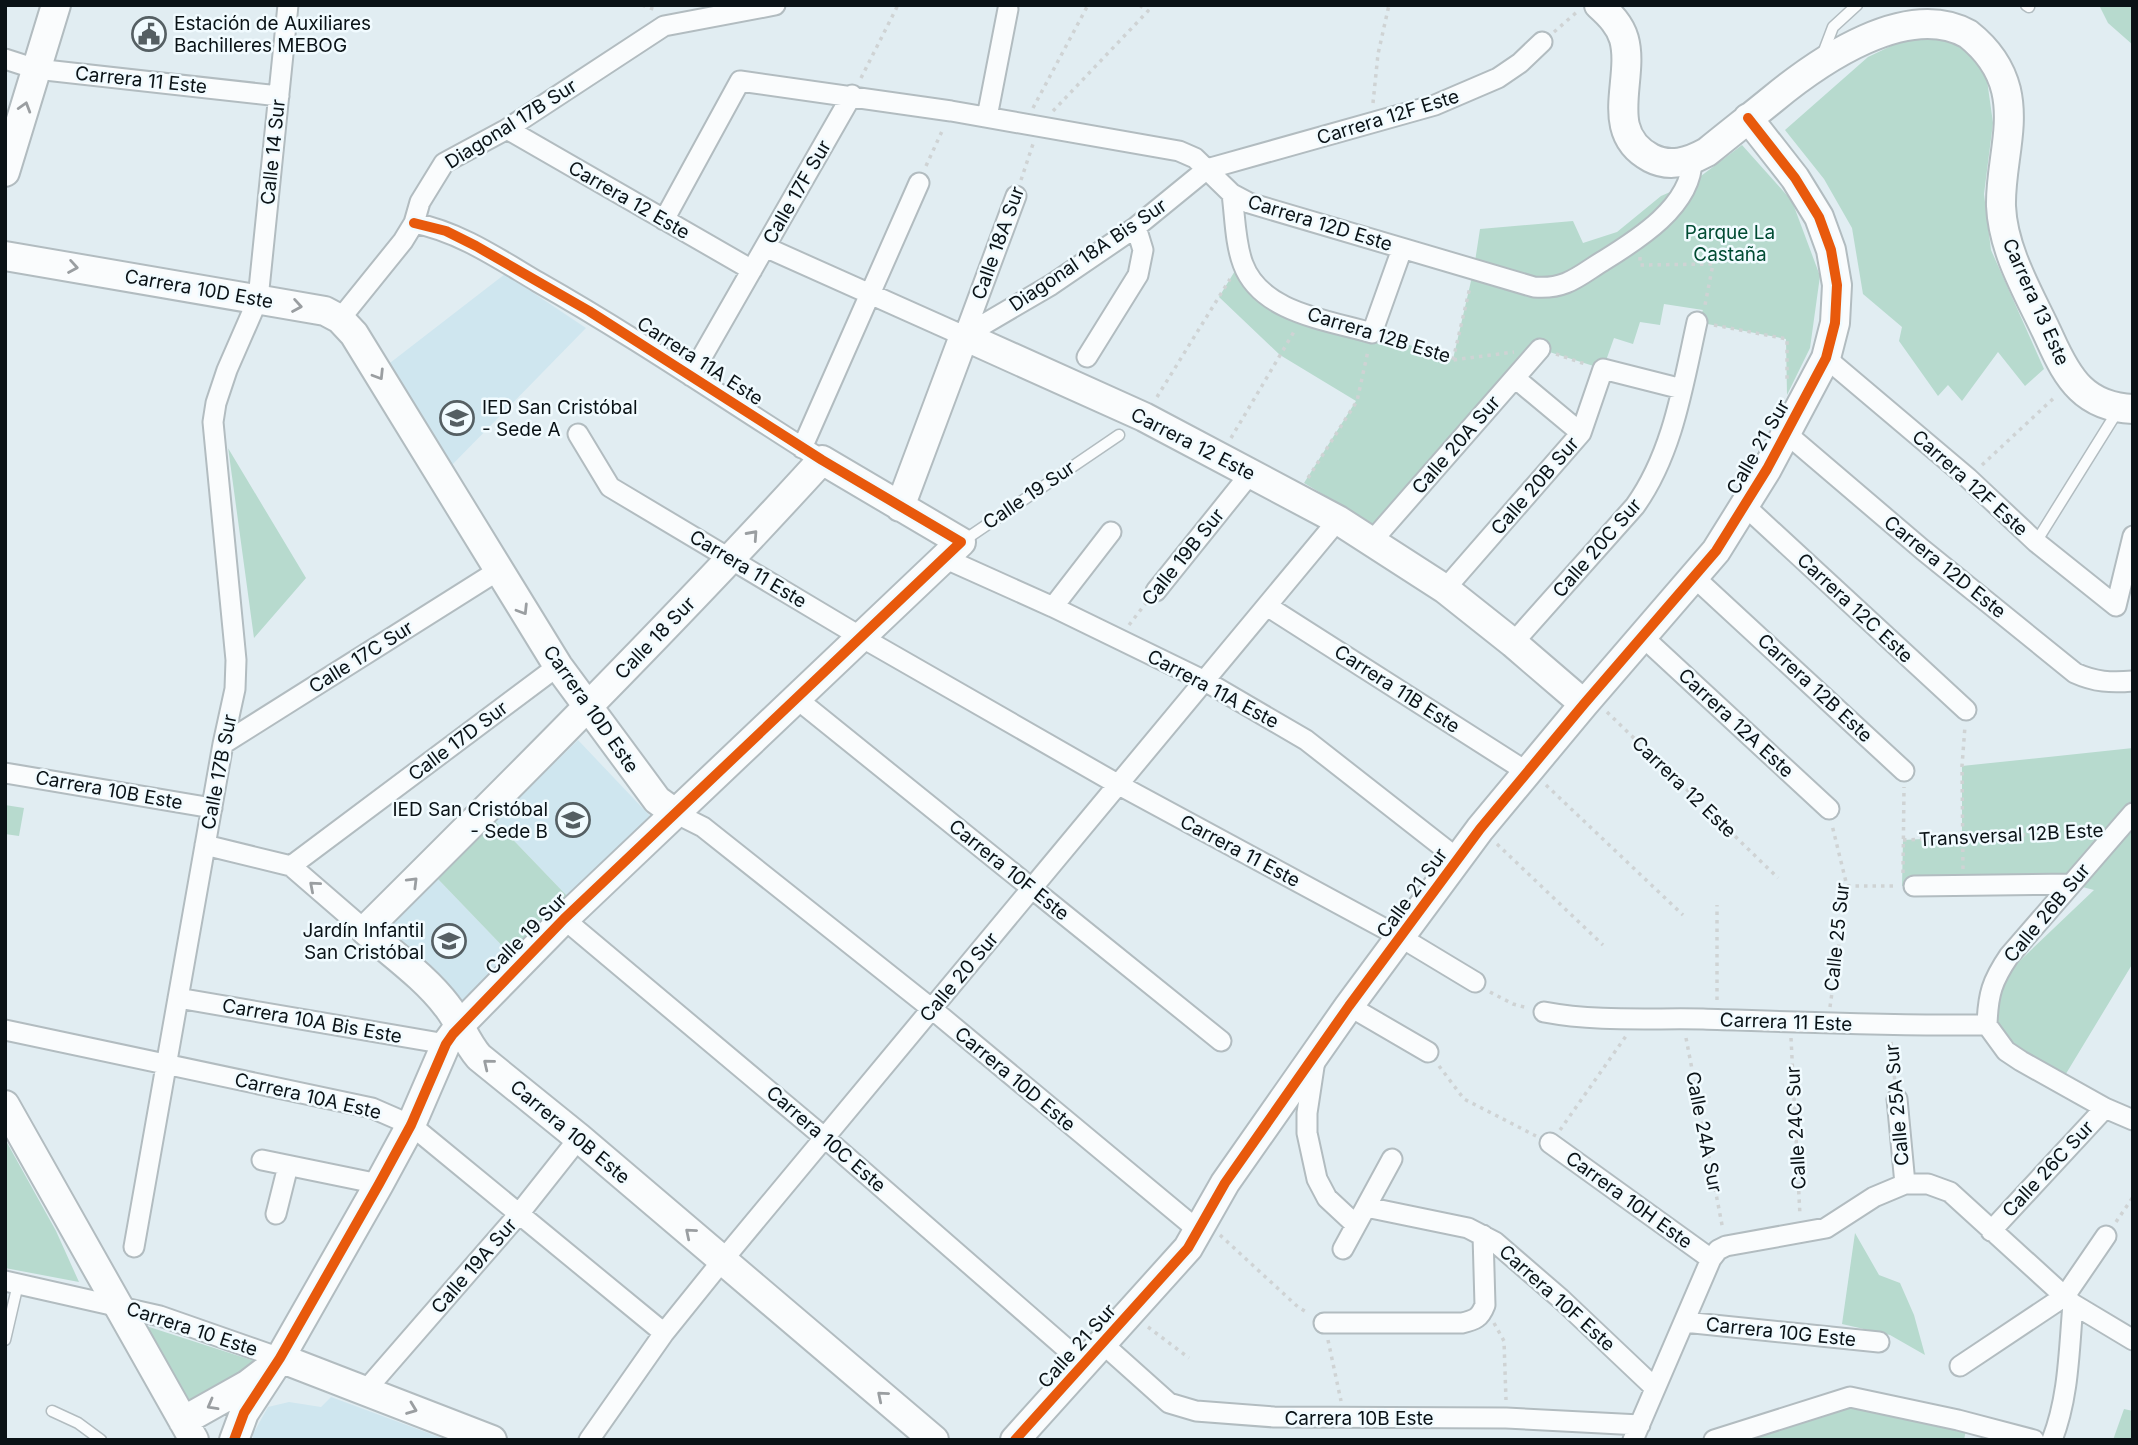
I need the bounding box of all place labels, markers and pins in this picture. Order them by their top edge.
place label: Estación de Auxiliares Bachilleres MEBOG [174,12,371,57]
public building icon: Estación de Auxiliares Bachilleres MEBOG [130,15,168,53]
place label: IED San Cristóbal - Sede A [482,396,637,441]
school or university icon: IED San Cristóbal - Sede A [438,399,476,437]
place label: IED San Cristóbal - Sede B [393,798,548,843]
school or university icon: IED San Cristóbal - Sede B [554,801,592,839]
place label: Jardín Infantil San Cristóbal [302,919,424,964]
school or university icon: Jardín Infantil San Cristóbal [430,922,468,960]

